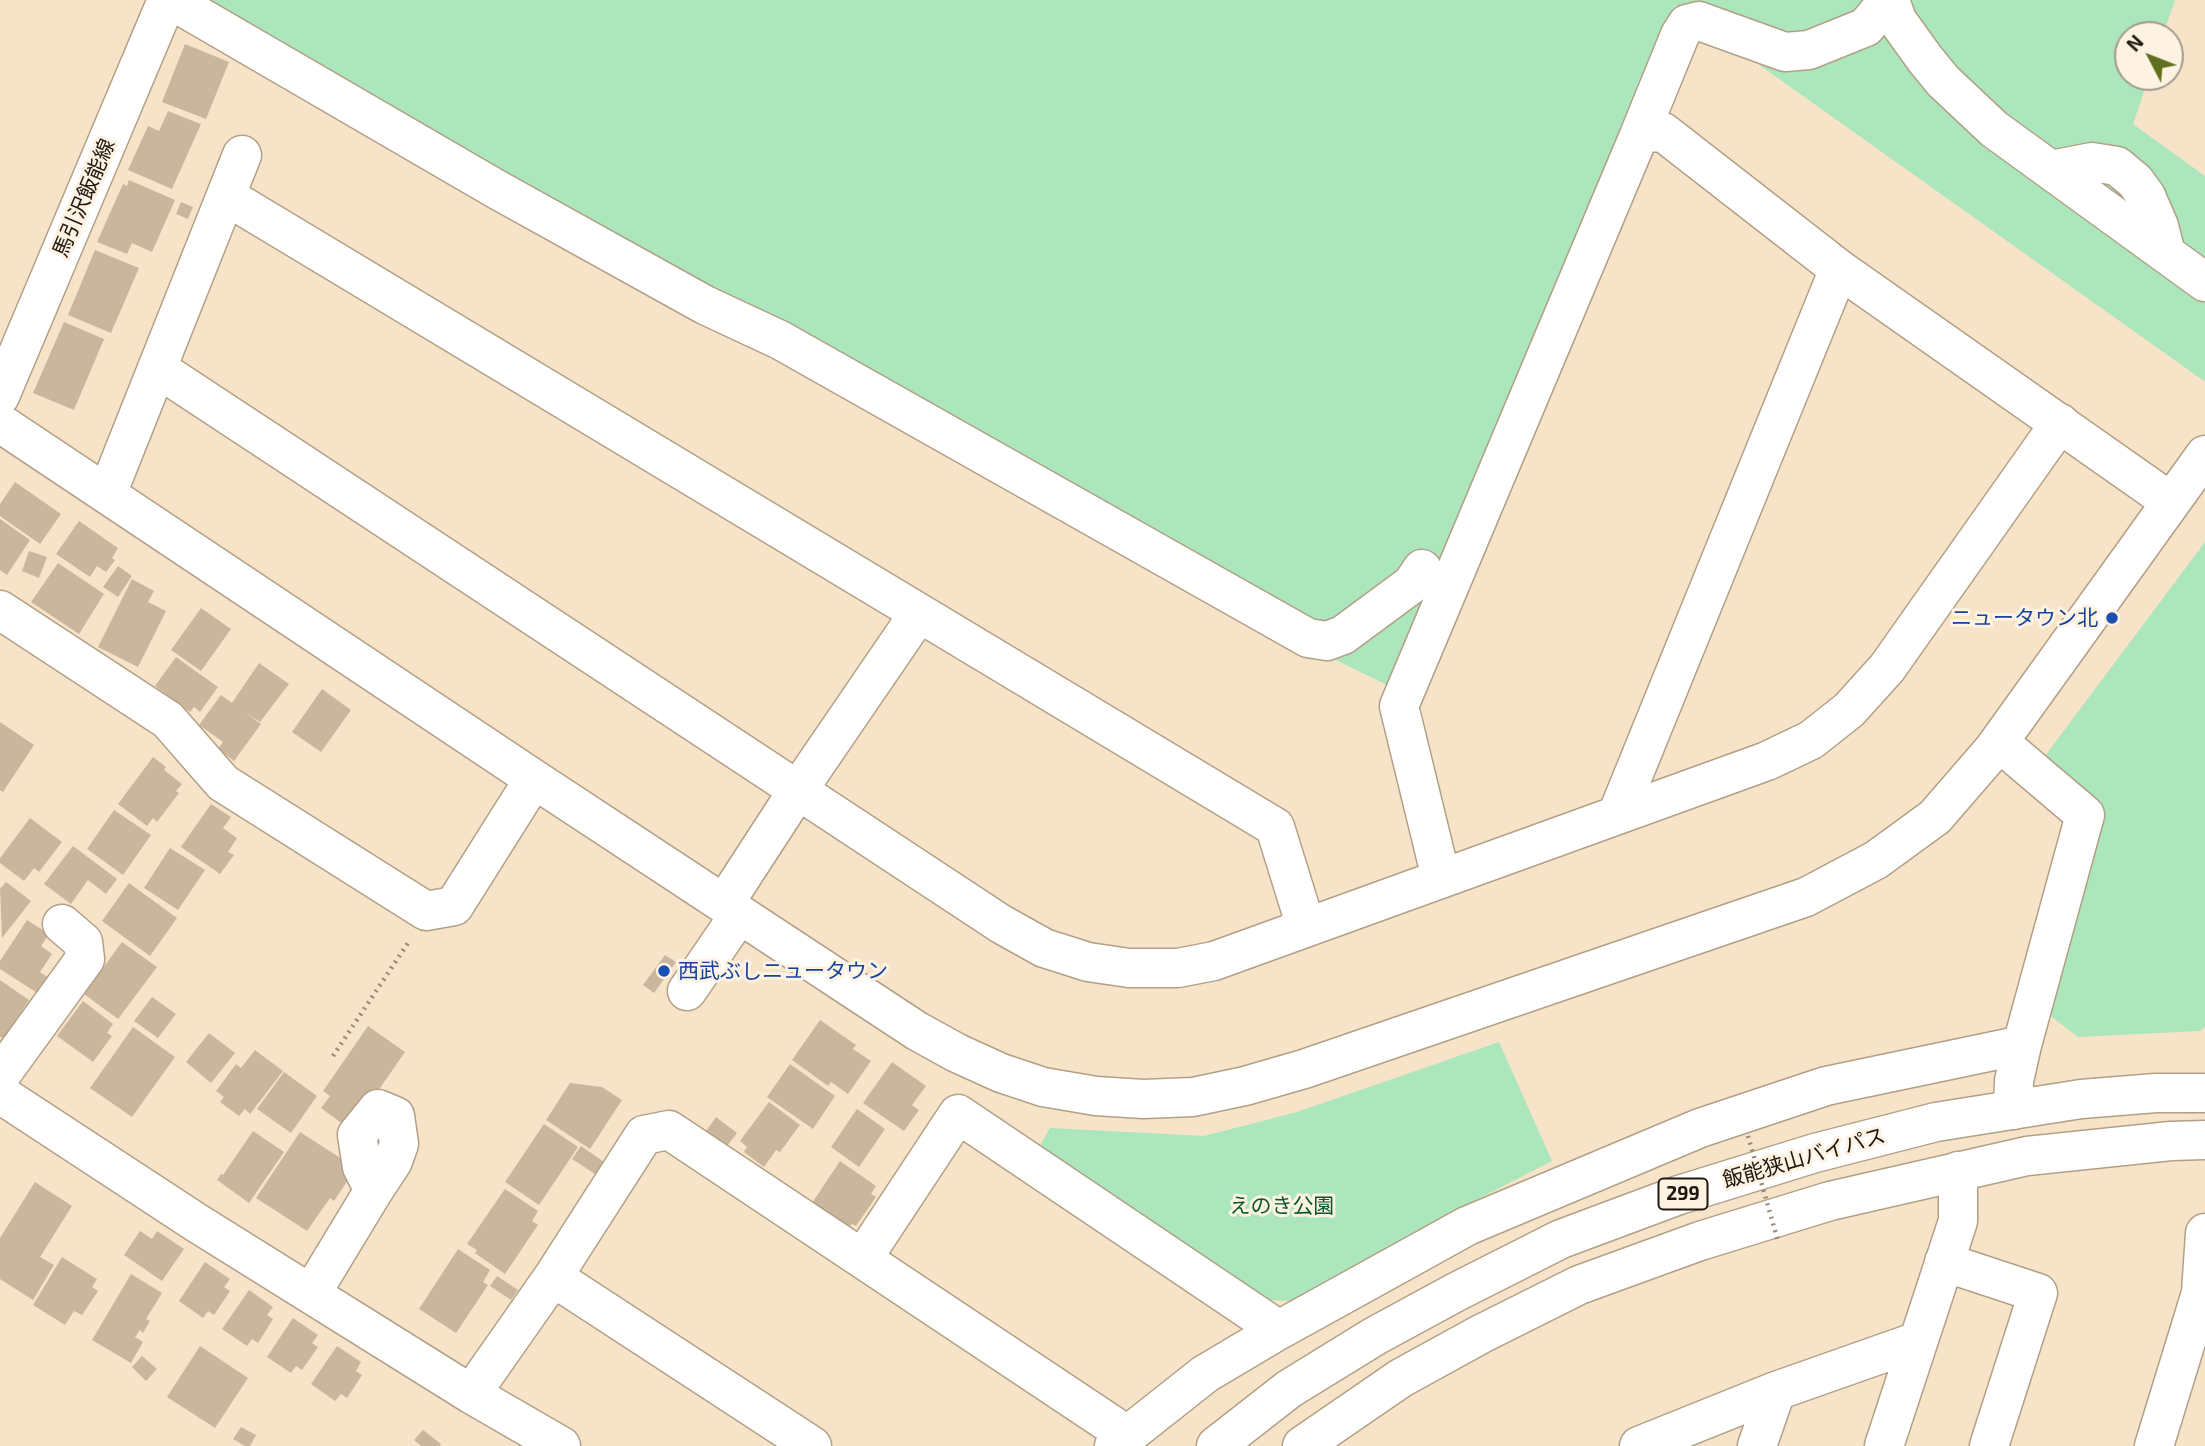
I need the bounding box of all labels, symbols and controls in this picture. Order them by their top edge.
north arrow [2114,21,2184,91]
text: N [2121,30,2148,56]
street label: 馬引沢飯能線 [48,135,120,261]
place label: ニュータウン北 [1951,605,2098,631]
marker: ニュータウン北 [2104,610,2120,626]
place label: 西武ぶしニュータウン [678,958,888,984]
marker: 西武ぶしニュータウン [656,963,672,979]
street label: 飯能狭山バイパス [1720,1123,1888,1193]
road number: 299 [1658,1178,1708,1210]
park label: えのき公園 [1230,1193,1334,1219]

